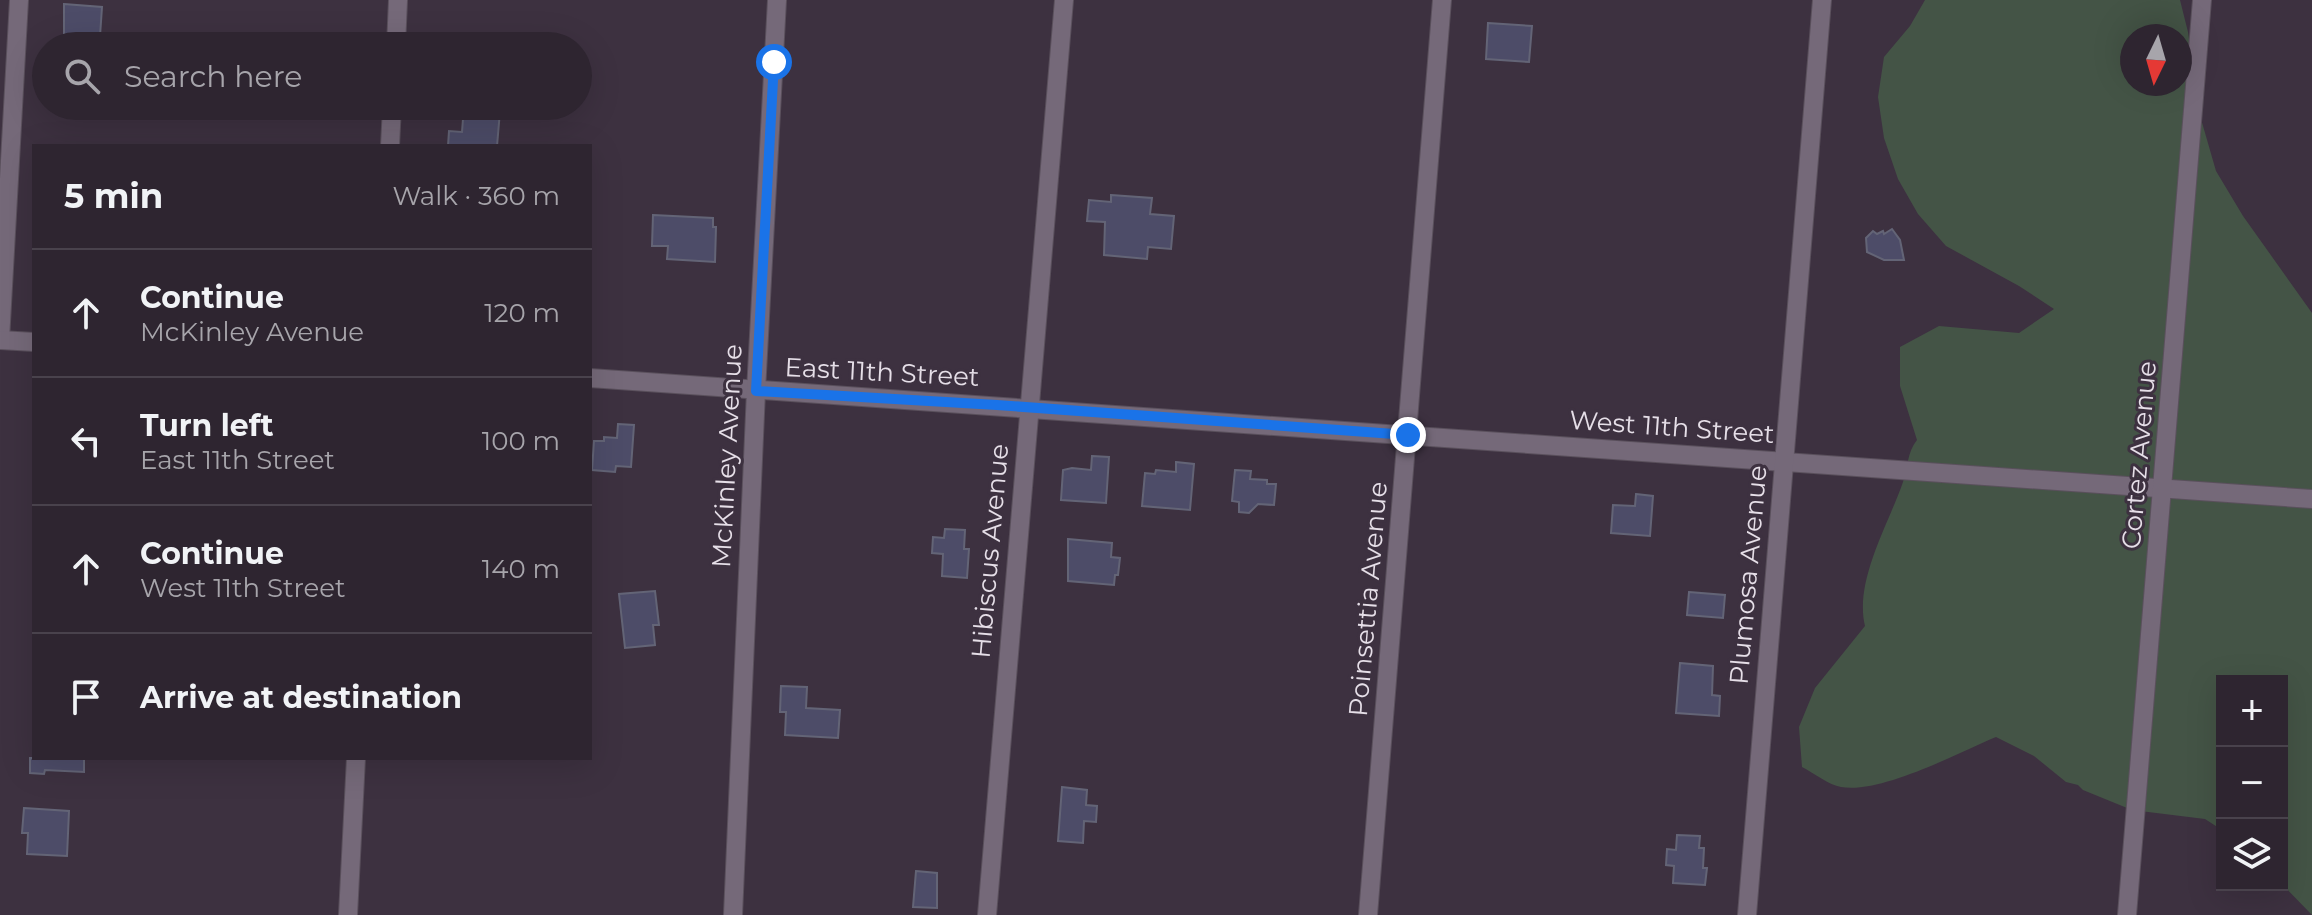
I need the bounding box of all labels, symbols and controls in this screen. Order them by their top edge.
north arrow [2120,24,2192,96]
search box [32,32,592,120]
route start [756,44,792,80]
icon: search [60,54,104,98]
text: Search here [124,58,302,95]
text: 5 min [64,175,163,217]
text: Walk · 360 m [392,180,560,212]
text: Continue [140,279,284,316]
icon: ahead [64,291,108,335]
text: 120 m [484,297,560,329]
text: McKinley Avenue [140,316,364,348]
street label: McKinley Avenue [705,343,749,569]
street label: East 11th Street [784,351,980,393]
street label: Cortez Avenue [2115,360,2163,550]
street label: West 11th Street [1568,404,1776,450]
text: Turn left [140,407,273,444]
route end [1390,417,1426,453]
icon: left [64,419,108,463]
text: 100 m [482,425,560,457]
street label: Hibiscus Avenue [965,442,1015,660]
text: East 11th Street [140,444,335,476]
street label: Plumosa Avenue [1722,464,1774,686]
street label: Poinsettia Avenue [1342,480,1394,718]
text: Continue [140,535,284,572]
icon: ahead [64,547,108,591]
text: 140 m [482,553,560,585]
text: West 11th Street [140,572,346,604]
icon: arrive [64,675,108,719]
map controls [2216,675,2288,891]
button: + [2216,675,2288,747]
text: Arrive at destination [140,679,462,716]
button: − [2216,747,2288,819]
button: layers [2216,819,2288,891]

